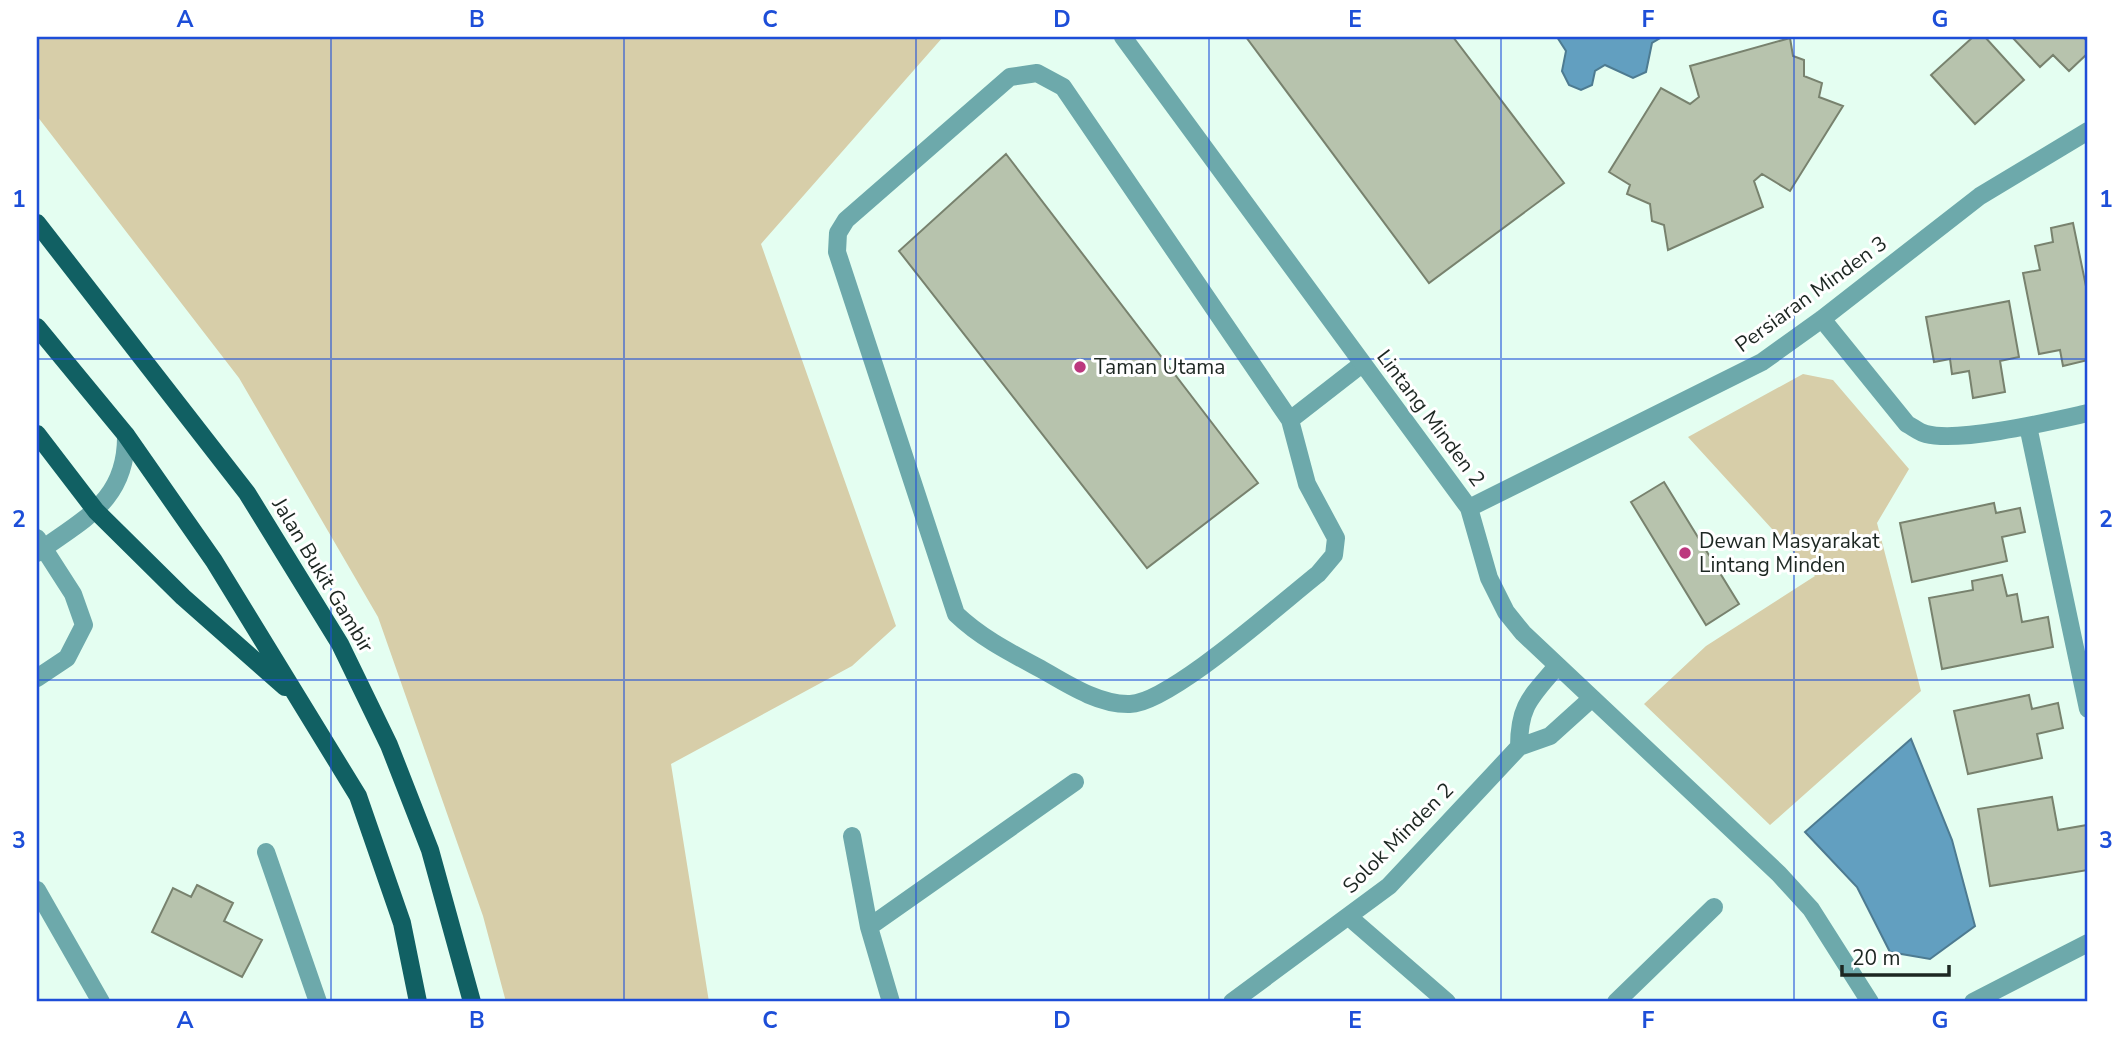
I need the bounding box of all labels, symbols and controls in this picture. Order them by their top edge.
text: A [176,4,194,35]
text: B [469,4,485,35]
text: C [762,4,778,35]
text: D [1053,4,1071,35]
text: E [1348,4,1362,35]
text: F [1642,4,1655,35]
text: G [1932,4,1948,35]
text: 1 [12,184,26,215]
text: 1 [2099,184,2113,215]
street label: Persiaran Minden 3 [1729,229,1893,359]
street label: Lintang Minden 2 [1370,344,1492,492]
place label: Taman Utama [1094,353,1225,381]
marker: Taman Utama [1072,359,1088,375]
street label: Jalan Bukit Gambir [265,492,380,658]
text: 2 [12,504,26,535]
text: 2 [2099,504,2113,535]
place label: Dewan Masyarakat Lintang Minden [1699,527,1880,579]
marker: Dewan Masyarakat Lintang Minden [1677,545,1693,561]
street label: Solok Minden 2 [1336,776,1460,900]
text: 3 [12,825,26,856]
text: 3 [2099,825,2113,856]
scale bar [1842,934,1948,978]
text: 20 m [1852,944,1901,972]
text: A [176,1005,194,1036]
text: B [469,1005,485,1036]
text: C [762,1005,778,1036]
text: D [1053,1005,1071,1036]
text: E [1348,1005,1362,1036]
text: F [1642,1005,1655,1036]
text: G [1932,1005,1948,1036]

